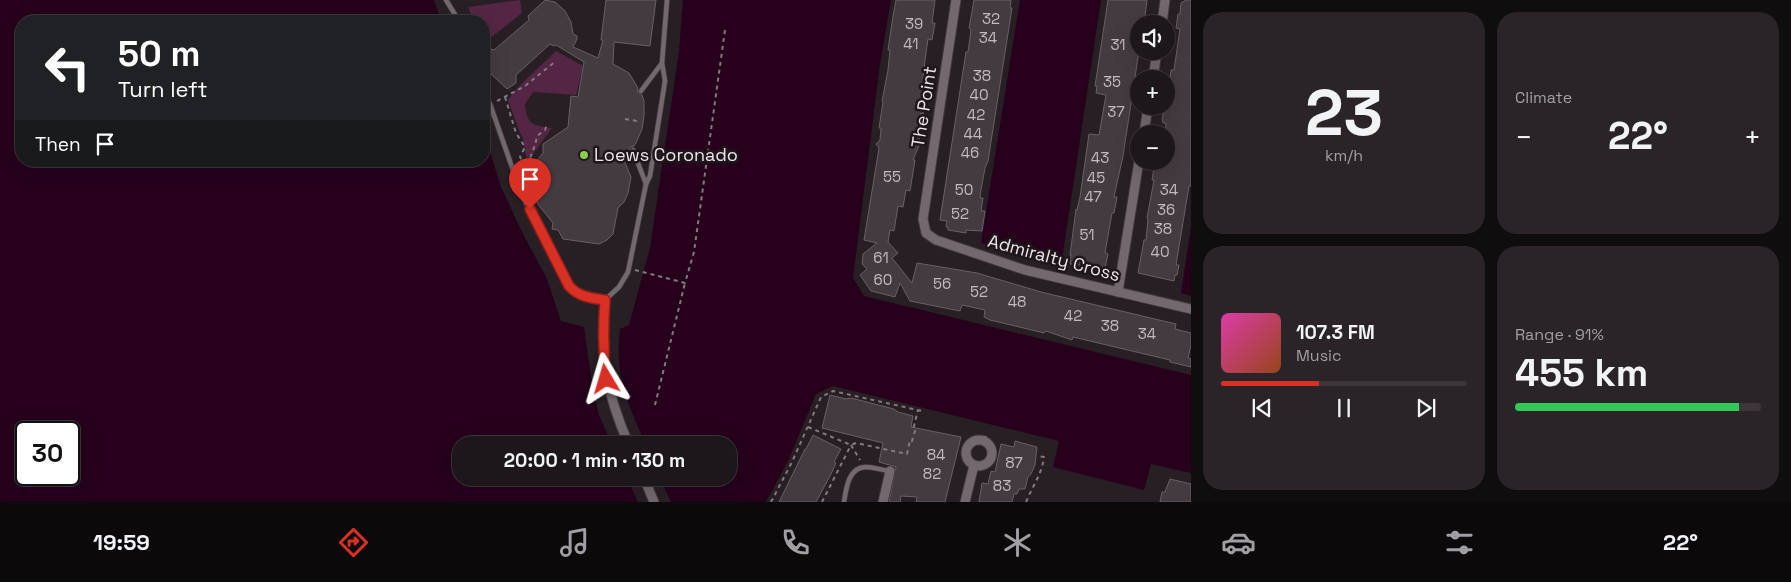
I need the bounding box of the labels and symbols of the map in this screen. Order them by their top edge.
house number: 32 [982,9,1000,28]
house number: 39 [905,14,923,33]
house number: 34 [979,28,997,47]
house number: 41 [903,34,919,53]
house number: 31 [1110,35,1126,54]
street label: The Point [906,65,941,149]
house number: 38 [973,66,991,85]
house number: 35 [1103,72,1121,91]
house number: 40 [970,85,989,104]
house number: 37 [1107,102,1125,121]
house number: 42 [967,105,985,124]
house number: 44 [964,124,982,143]
place label: Loews Coronado [594,143,738,166]
house number: 46 [961,143,979,162]
house number: 43 [1091,148,1109,167]
marker: Loews Coronado [578,149,590,161]
pin [509,158,551,209]
house number: 55 [883,167,901,186]
house number: 45 [1087,168,1105,187]
house number: 50 [955,180,973,199]
house number: 34 [1160,180,1178,199]
house number: 47 [1084,187,1102,206]
house number: 36 [1157,200,1175,219]
house number: 52 [951,204,969,223]
house number: 38 [1154,219,1172,238]
house number: 51 [1079,225,1095,244]
street label: Admiralty Cross [985,229,1123,286]
house number: 40 [1151,242,1170,261]
house number: 61 [873,248,889,267]
house number: 60 [874,270,892,289]
house number: 56 [933,274,951,293]
house number: 52 [970,282,988,301]
house number: 48 [1008,292,1026,311]
house number: 42 [1064,306,1082,325]
house number: 38 [1101,316,1119,335]
house number: 34 [1138,324,1156,343]
position arrow [579,352,631,404]
speed limit sign: 30 [15,421,80,486]
house number: 84 [927,445,945,464]
house number: 87 [1005,453,1023,472]
house number: 82 [923,464,941,483]
house number: 83 [993,476,1011,495]

